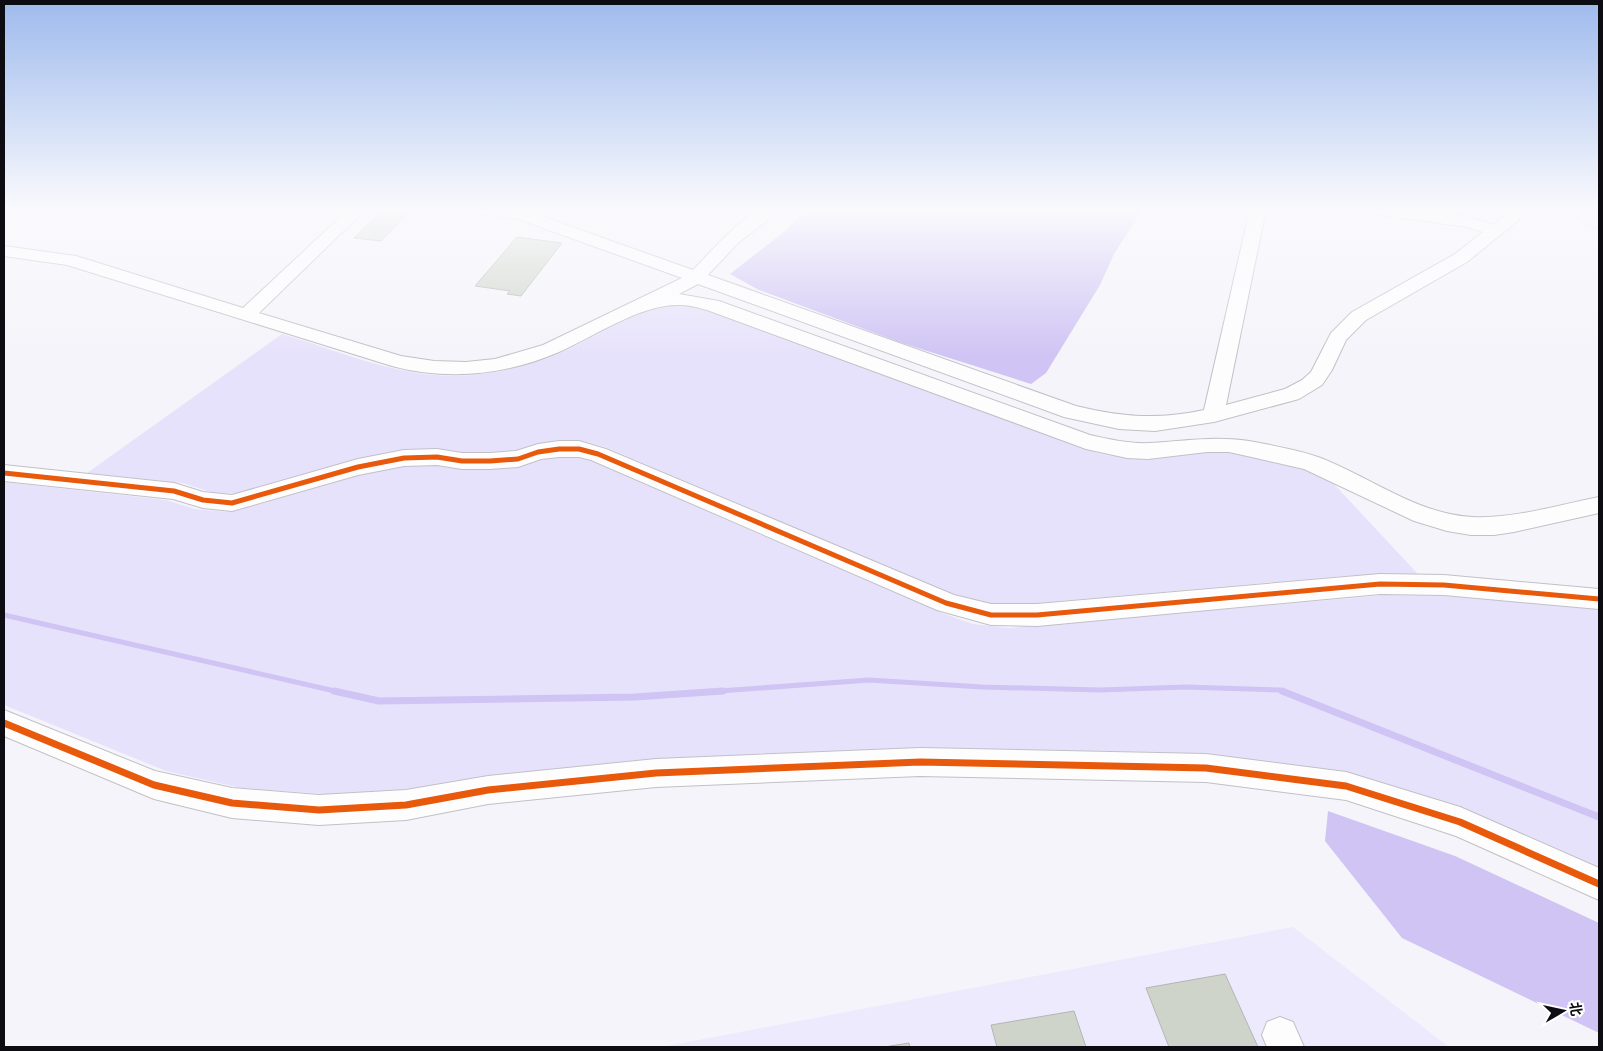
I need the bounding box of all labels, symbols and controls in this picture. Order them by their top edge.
north arrow [1538,986,1588,1036]
text: 北 [1567,1001,1586,1017]

